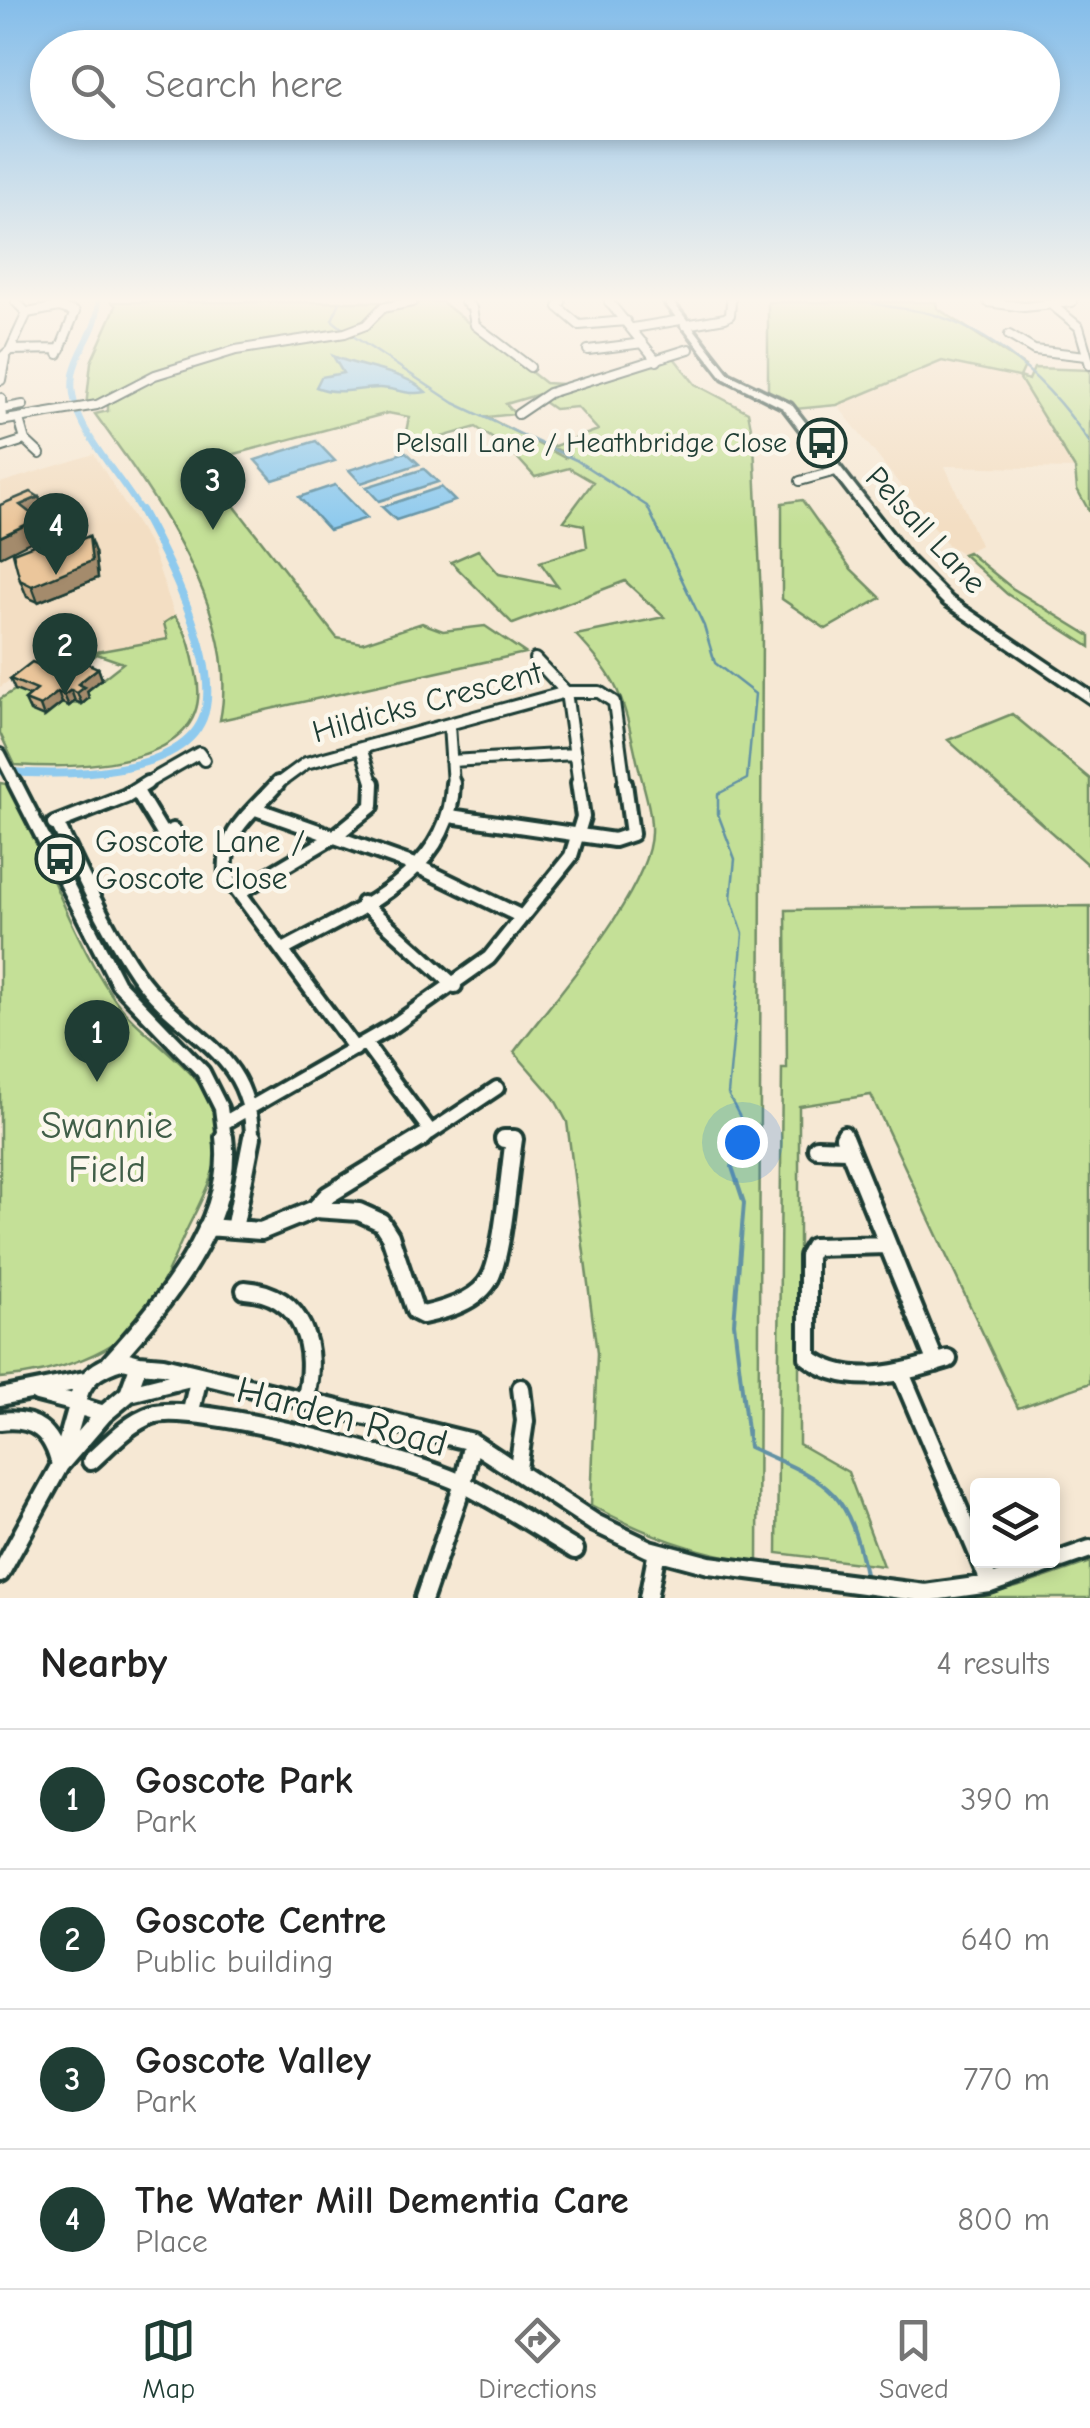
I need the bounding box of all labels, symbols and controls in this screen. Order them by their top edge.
search box [30,30,1060,140]
icon: search [65,58,120,113]
text: Search here [145,63,343,107]
bus stop icon: Pelsall Lane / Heathbridge Close [796,417,848,469]
place label: Pelsall Lane / Heathbridge Close [396,427,787,459]
pin: 3 [180,448,246,530]
street label: Pelsall Lane [858,459,994,601]
pin: 4 [23,492,88,575]
pin: 2 [32,612,98,695]
street label: Hildicks Crescent [308,653,547,750]
place label: Goscote Lane / Goscote Close [95,823,305,897]
bus stop icon: Goscote Lane / Goscote Close [34,833,86,885]
pin: 1 [64,1000,130,1082]
park label: Swannie Field [41,1104,173,1192]
your location [717,1117,768,1168]
street label: Harden Road [232,1368,452,1466]
map controls [970,1478,1060,1568]
button: layers [970,1478,1060,1568]
text: Nearby [40,1639,167,1688]
text: 4 results [937,1645,1050,1682]
text: Goscote Park [135,1759,353,1803]
text: 1 [66,1781,79,1818]
text: 390 m [960,1781,1050,1818]
text: Park [135,1803,196,1840]
text: Goscote Centre [135,1899,386,1943]
text: 2 [65,1921,80,1958]
text: 640 m [961,1921,1050,1958]
text: Public building [135,1943,333,1980]
text: Goscote Valley [135,2039,371,2083]
text: 3 [65,2061,80,2098]
text: 770 m [963,2061,1050,2098]
text: Park [135,2083,196,2120]
text: The Water Mill Dementia Care [135,2179,629,2223]
text: 4 [65,2201,80,2238]
text: 800 m [957,2201,1050,2238]
text: Place [135,2223,208,2260]
tab: Map [141,2313,196,2405]
tab: Directions [478,2313,597,2405]
tab: Saved [879,2313,949,2405]

